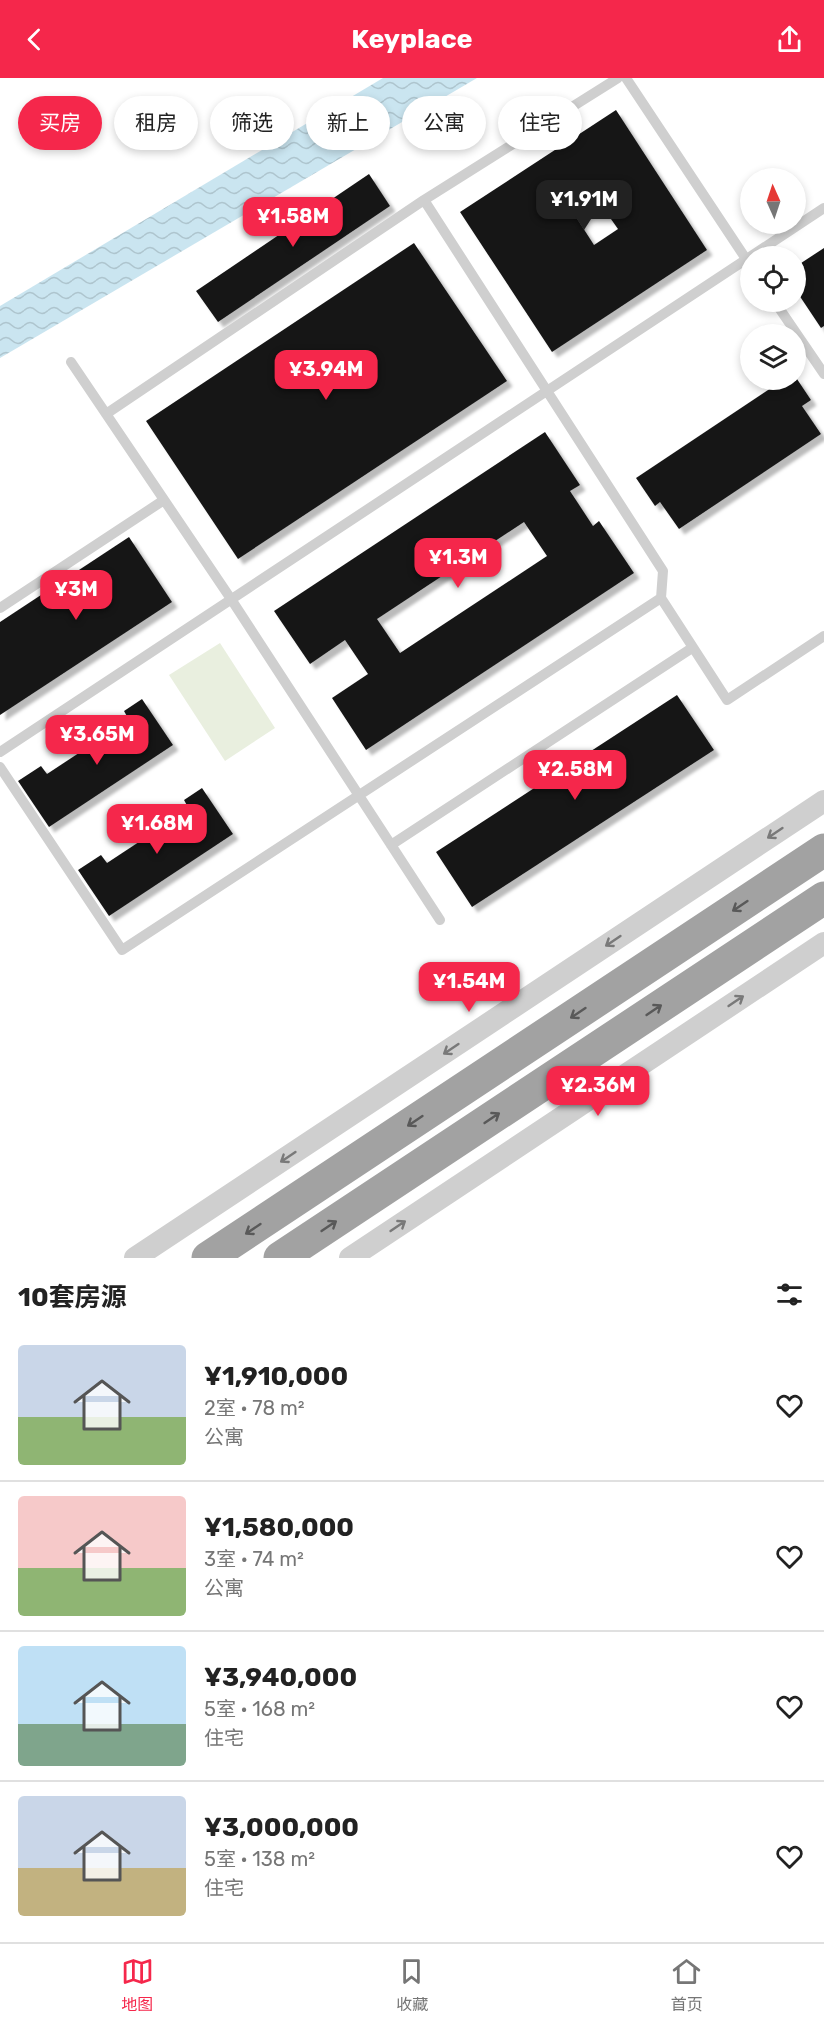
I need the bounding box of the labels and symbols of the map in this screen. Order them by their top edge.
north arrow [740,168,806,234]
pin: ¥1.91M [535,180,633,231]
pin: ¥1.58M [244,197,342,248]
pin: ¥3.94M [277,350,375,401]
pin: ¥1.3M [416,538,500,589]
pin: ¥3M [47,570,105,621]
pin: ¥3.65M [48,715,146,766]
pin: ¥2.58M [526,750,624,801]
pin: ¥1.68M [108,804,206,855]
one-way arrow [768,827,784,839]
one-way arrow [732,900,749,912]
one-way arrow [605,935,622,947]
pin: ¥1.54M [420,962,518,1013]
one-way arrow [727,995,744,1008]
one-way arrow [645,1004,662,1016]
one-way arrow [569,1007,586,1020]
one-way arrow [443,1043,459,1055]
pin: ¥2.36M [549,1066,647,1117]
one-way arrow [483,1112,499,1124]
one-way arrow [407,1115,424,1127]
one-way arrow [281,1151,297,1163]
one-way arrow [320,1219,337,1231]
one-way arrow [390,1219,407,1232]
one-way arrow [245,1223,261,1235]

